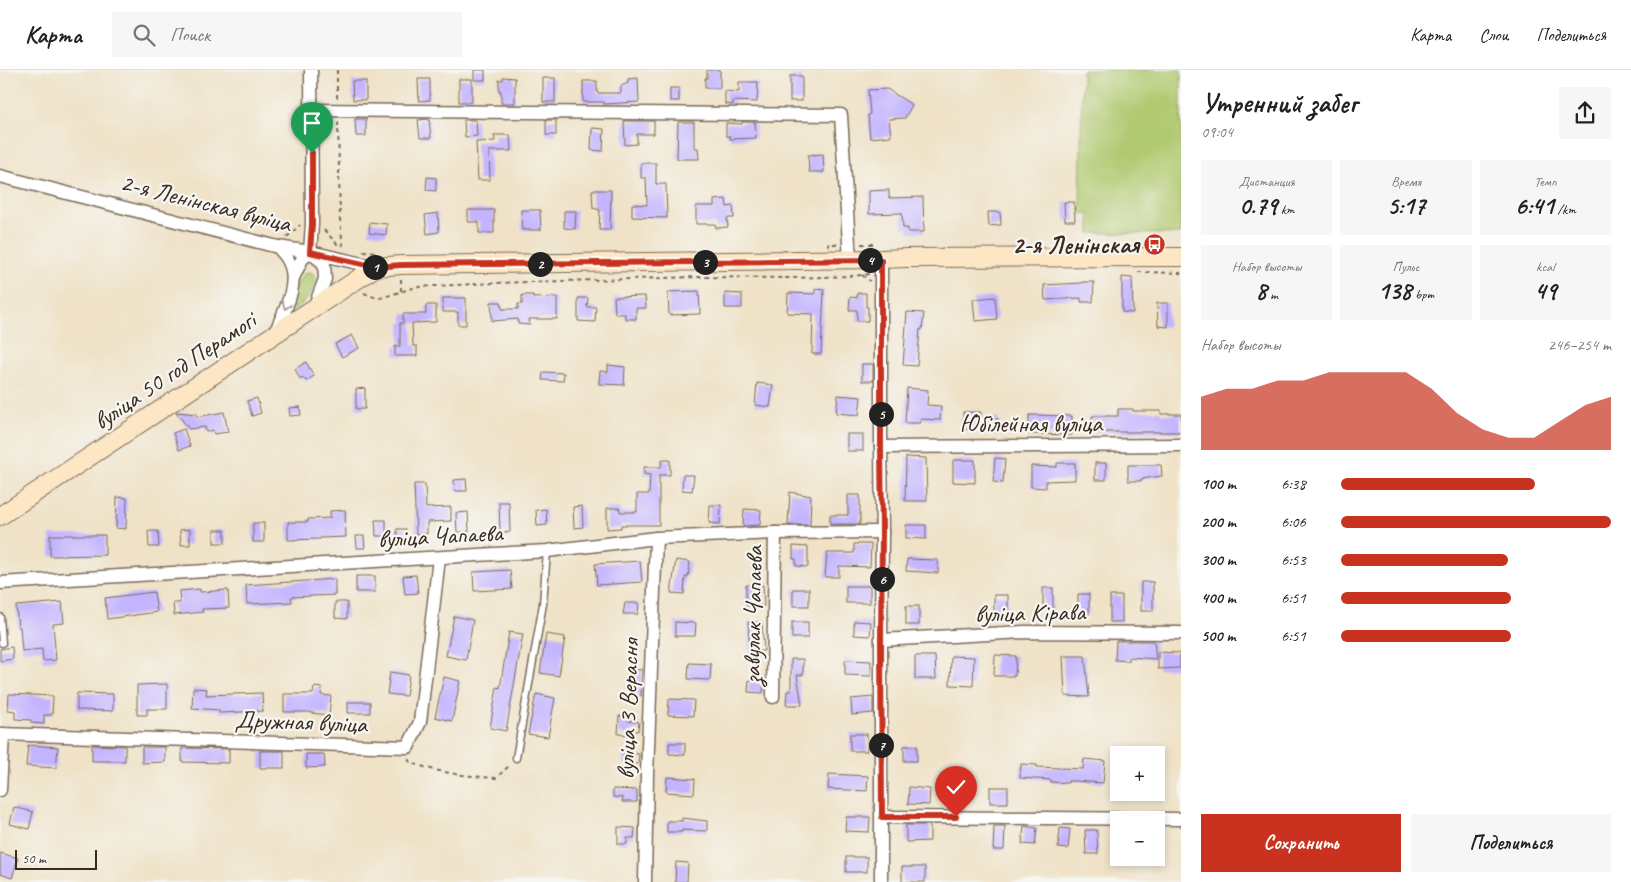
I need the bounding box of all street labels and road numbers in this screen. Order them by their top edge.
street label: 2-я Ленінская вуліца [117,166,296,240]
street label: вуліца 50 год Перамогі [87,303,265,437]
street label: Юбілейная вуліца [960,408,1104,440]
street label: вуліца Чапаева [377,517,505,555]
street label: завулак Чапаева [736,544,771,687]
street label: вуліца Кірава [975,596,1087,630]
street label: вуліца 3 Верасня [610,636,647,780]
street label: Дружная вуліца [234,704,370,740]

